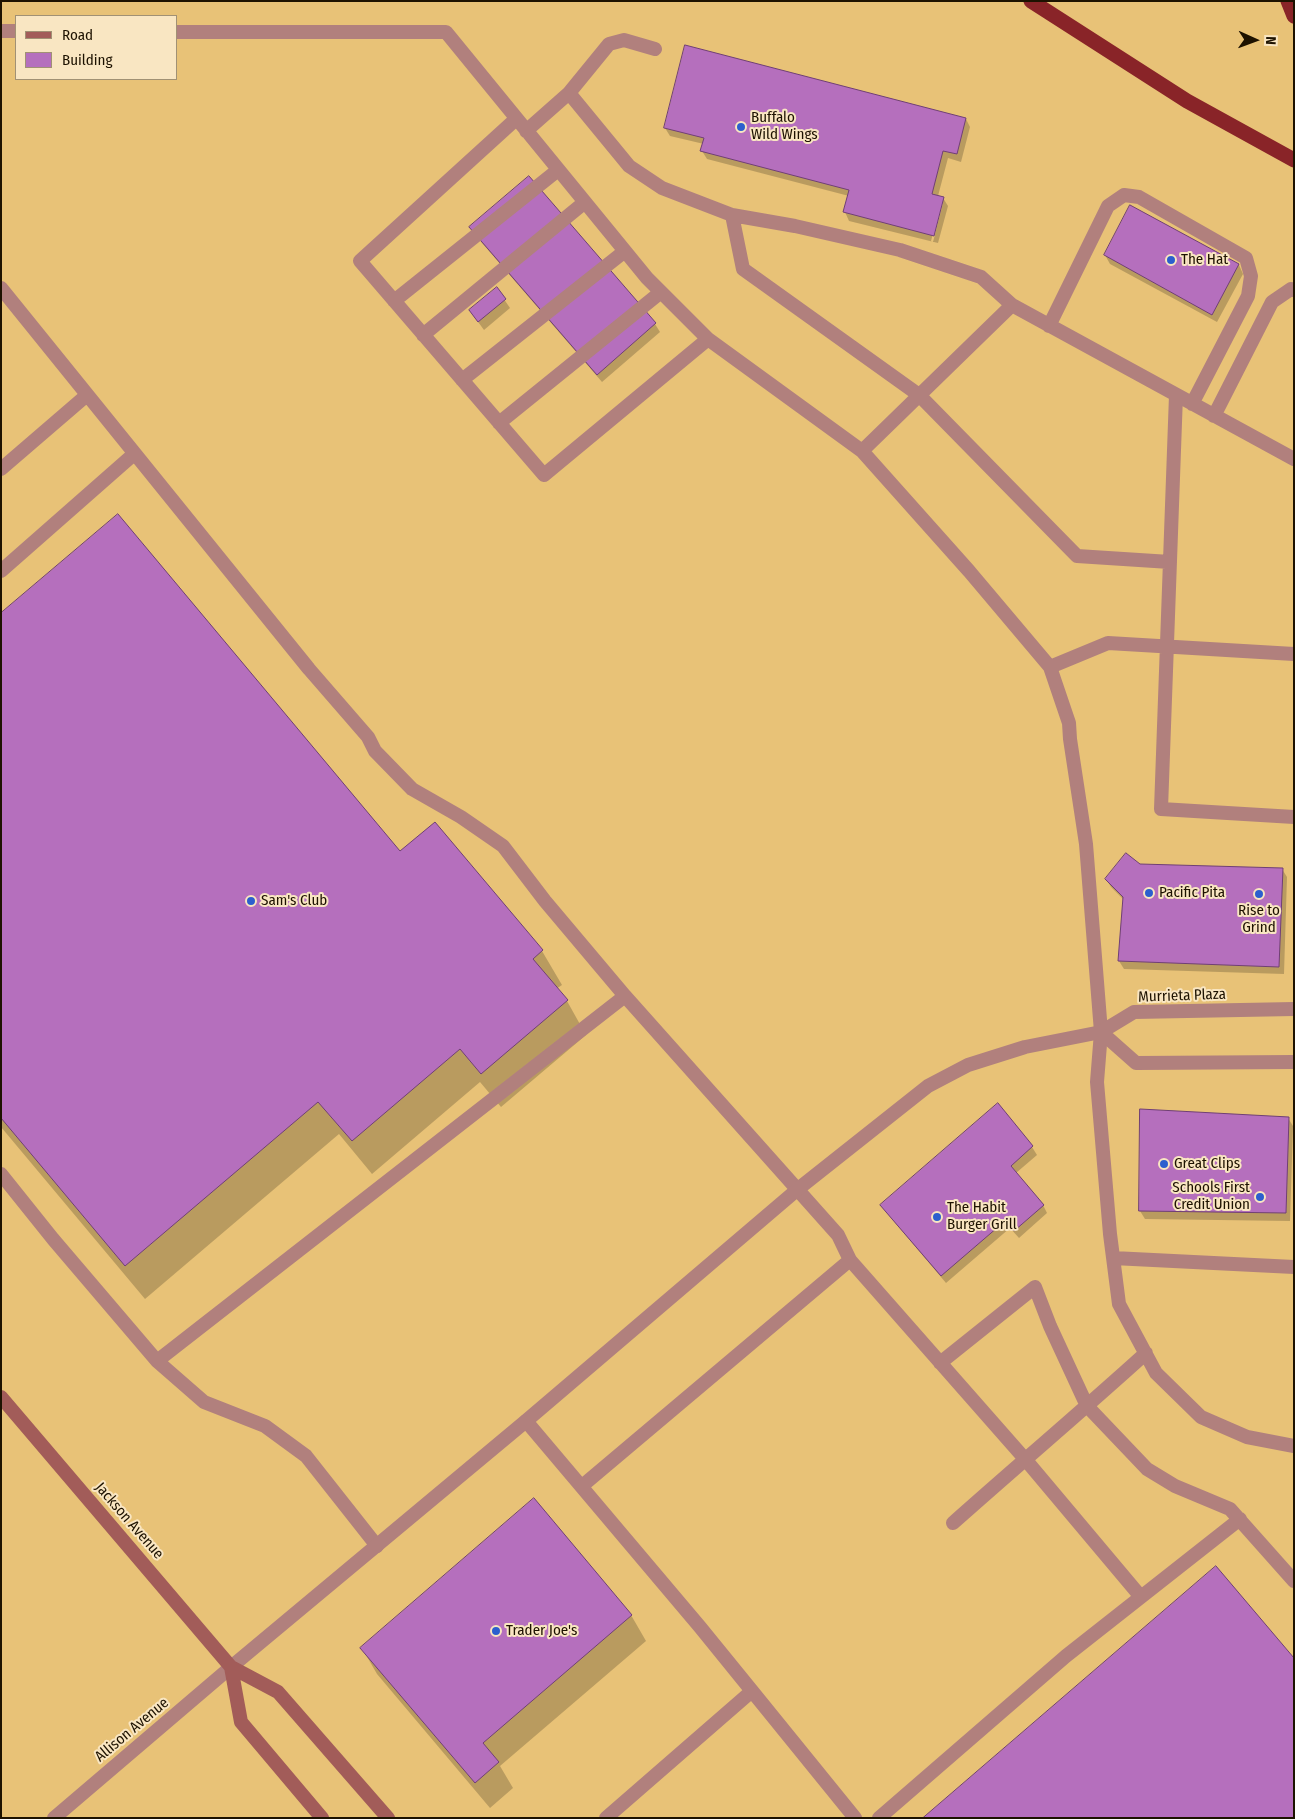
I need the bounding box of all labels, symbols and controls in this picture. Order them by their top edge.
legend [15,15,178,80]
north arrow [1230,15,1280,65]
text: Road [62,26,93,44]
text: N [1262,36,1279,45]
text: Building [62,51,113,69]
place label: Buffalo Wild Wings [751,109,818,144]
marker: Buffalo Wild Wings [735,121,747,133]
place label: The Hat [1181,251,1228,269]
marker: The Hat [1165,254,1177,266]
place label: Pacific Pita [1159,884,1225,902]
marker: Pacific Pita [1143,887,1155,899]
marker: Rise to Grind [1253,888,1265,900]
place label: Sam's Club [261,892,327,910]
marker: Sam's Club [245,895,257,907]
place label: Rise to Grind [1238,902,1280,937]
street label: Murrieta Plaza [1138,985,1226,1007]
place label: Great Clips [1174,1155,1240,1173]
marker: Great Clips [1158,1158,1170,1170]
place label: Schools First Credit Union [1172,1179,1250,1214]
marker: Schools First Credit Union [1254,1191,1266,1203]
place label: The Habit Burger Grill [947,1199,1017,1234]
marker: The Habit Burger Grill [931,1211,943,1223]
street label: Jackson Avenue [91,1479,167,1563]
place label: Trader Joe's [506,1622,577,1640]
marker: Trader Joe's [490,1625,502,1637]
street label: Allison Avenue [92,1694,172,1766]

